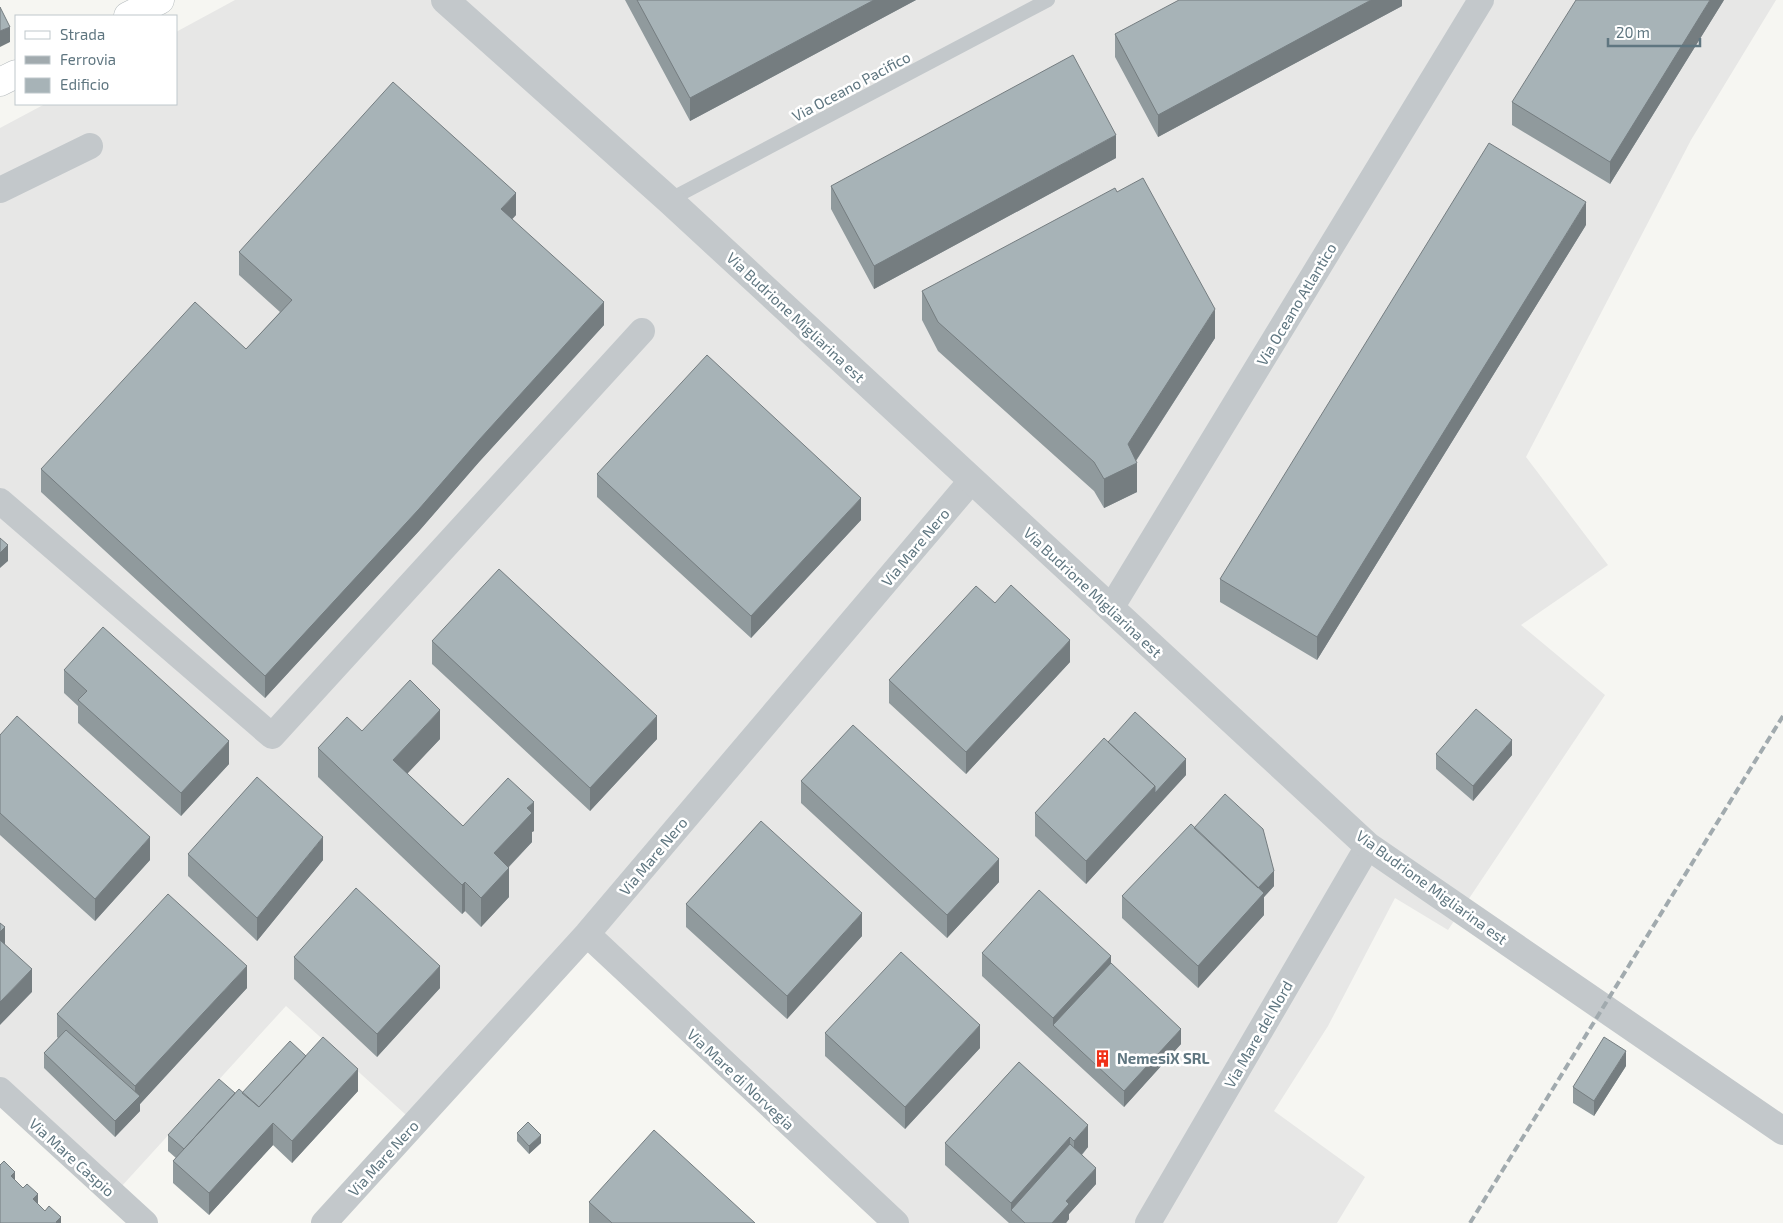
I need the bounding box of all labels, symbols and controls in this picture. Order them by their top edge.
legend [15,15,178,105]
scale bar [1608,15,1700,47]
text: 20 m [1616,23,1650,41]
text: Strada [60,25,105,43]
street label: Via Oceano Pacifico [789,47,913,125]
text: Ferrovia [60,50,116,68]
text: Edificio [60,75,109,93]
street label: Via Oceano Atlantico [1252,240,1340,368]
street label: Via Budrione Migliarina est [723,248,869,386]
street label: Via Mare Nero [877,504,953,590]
street label: Via Budrione Migliarina est [1020,523,1166,661]
street label: Via Mare Nero [615,813,691,899]
street label: Via Budrione Migliarina est [1353,826,1511,948]
street label: Via Mare del Nord [1220,977,1296,1091]
street label: Via Mare di Norvegia [684,1025,798,1133]
building icon: NemesiX SRL [1093,1048,1113,1068]
place label: NemesiX SRL [1117,1049,1209,1067]
street label: Via Mare Caspio [26,1114,118,1200]
street label: Via Mare Nero [344,1116,422,1200]

